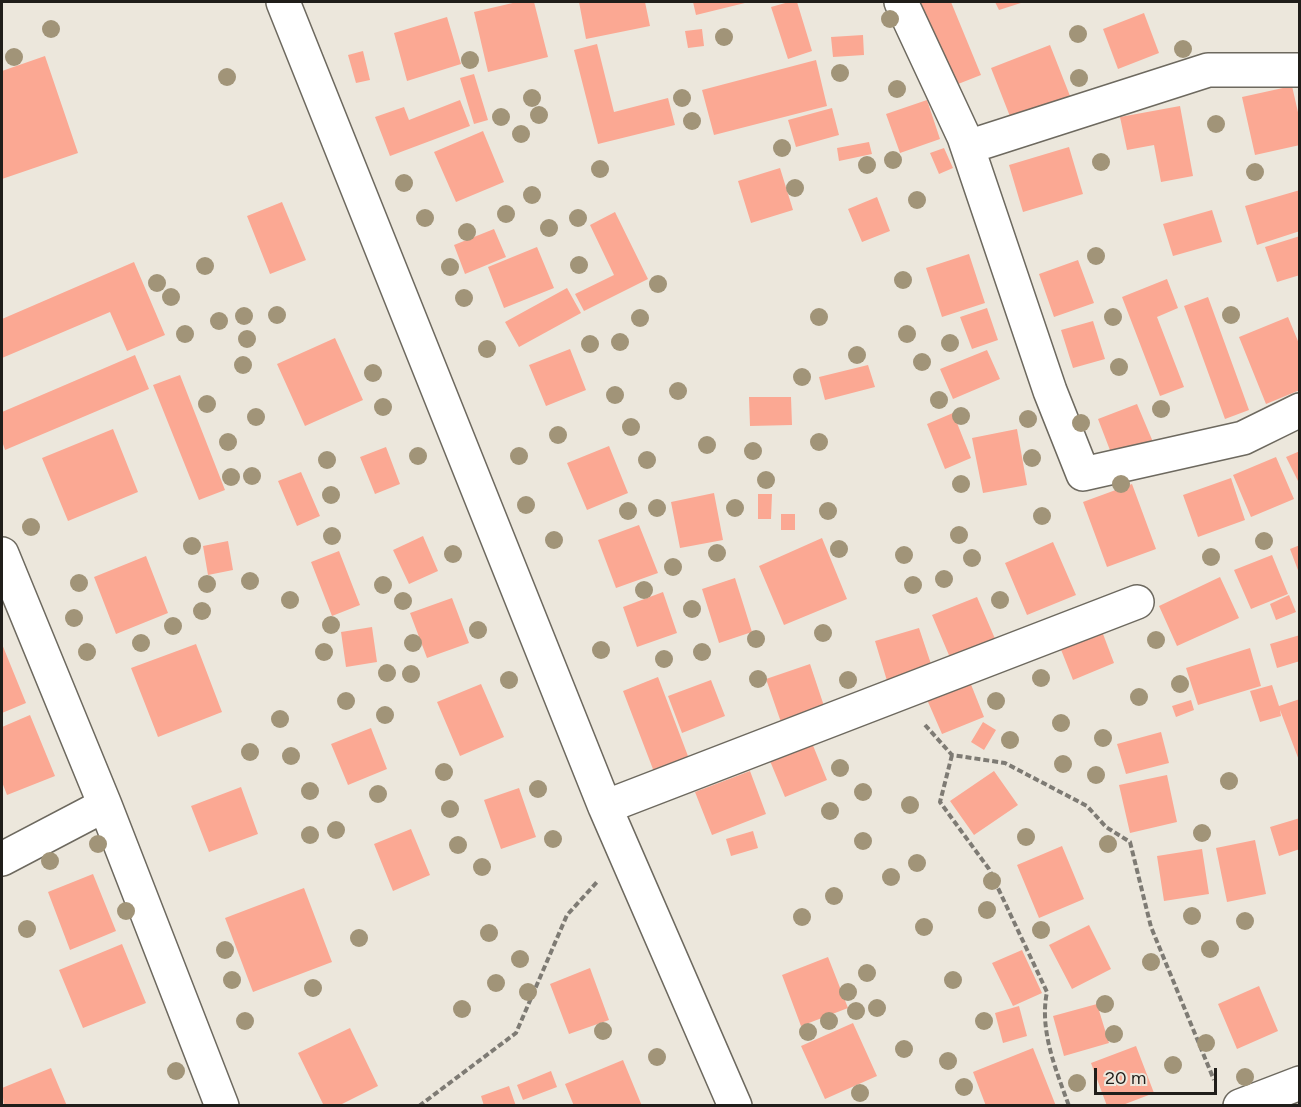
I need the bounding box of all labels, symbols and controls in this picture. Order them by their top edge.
scale bar [1097,1056,1220,1094]
text: 20 m [1105,1067,1146,1089]

